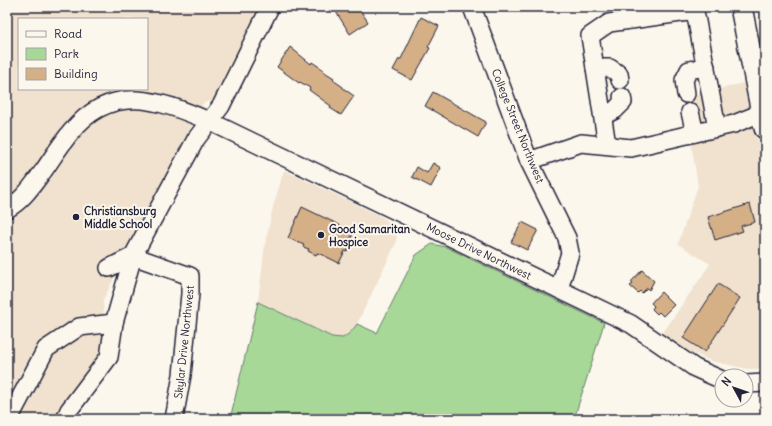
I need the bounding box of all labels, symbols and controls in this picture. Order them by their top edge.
legend [18,18,148,90]
text: Road [54,26,82,41]
text: Park [54,46,79,61]
text: Building [54,66,98,81]
street label: College Street Northwest [489,67,548,186]
place label: Christiansburg Middle School [84,204,156,231]
marker: Christiansburg Middle School [71,212,81,222]
street label: Moose Drive Northwest [424,220,534,283]
place label: Good Samaritan Hospice [329,222,411,250]
marker: Good Samaritan Hospice [316,230,326,240]
street label: Skylar Drive Northwest [171,284,197,399]
north arrow [714,368,754,408]
text: N [719,374,734,389]

